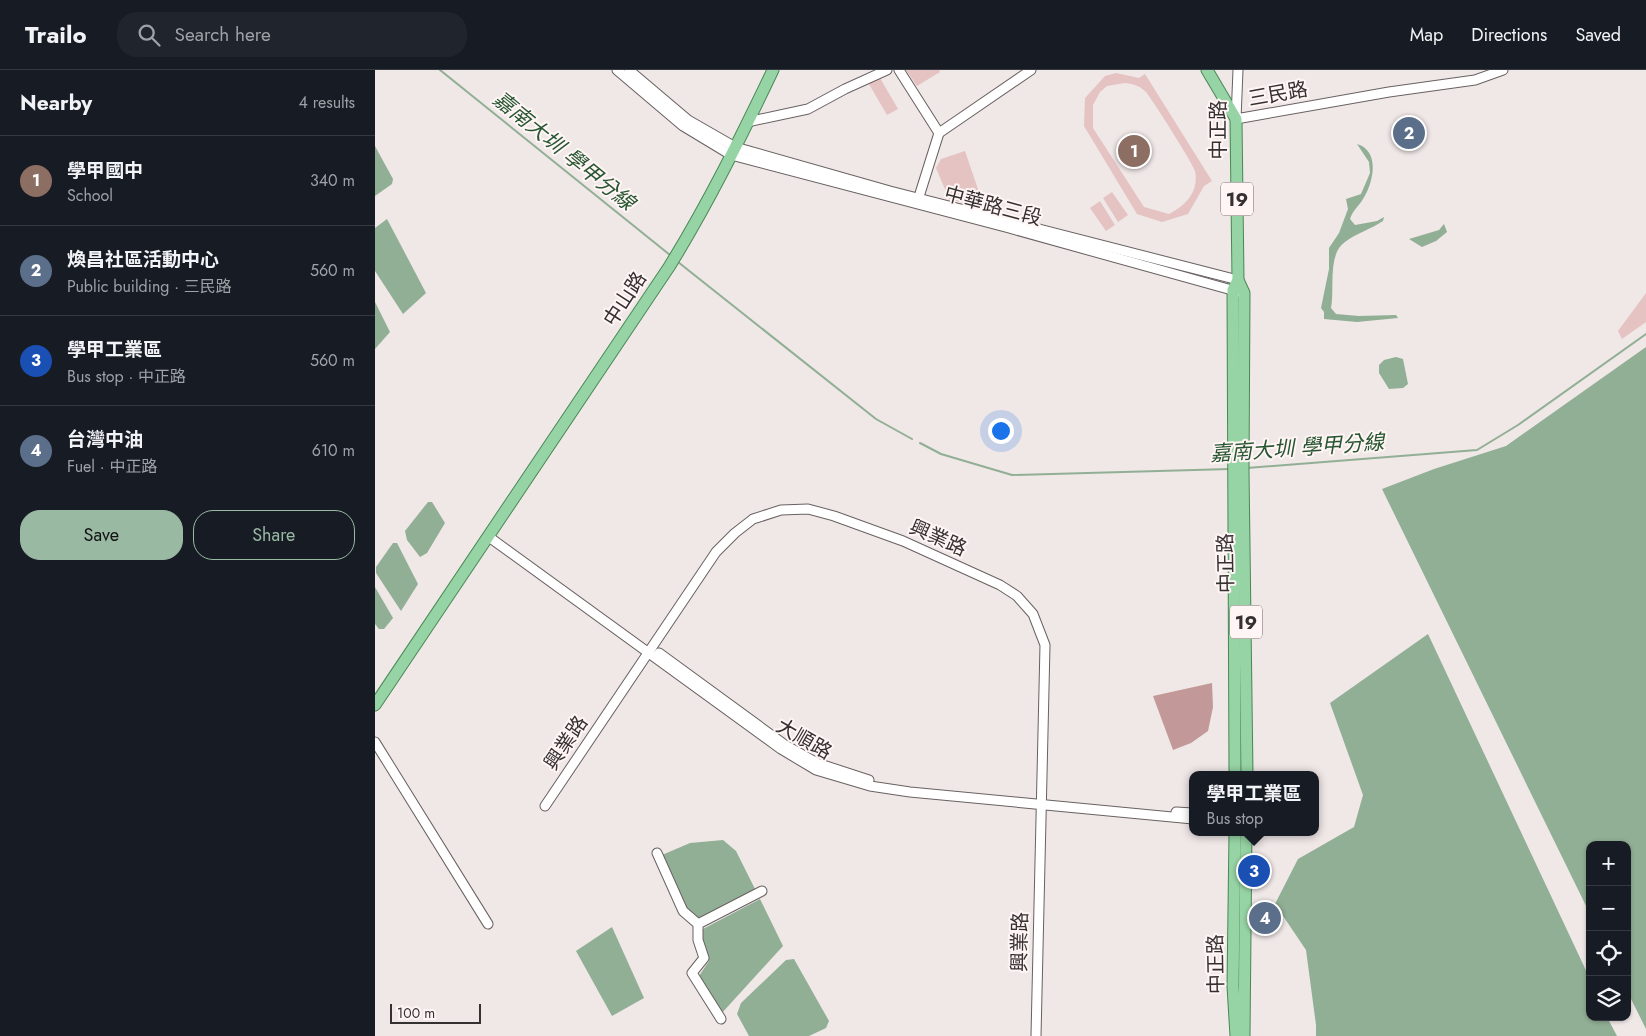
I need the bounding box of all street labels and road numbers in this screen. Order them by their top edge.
street label: 三民路 [1246,75,1310,113]
street label: 中正路 [1204,100,1233,160]
street label: 中華路三段 [941,179,1045,233]
road number: 19 [1221,182,1253,216]
street label: 中山路 [597,266,653,332]
street label: 興業路 [905,513,971,563]
street label: 中正路 [1211,533,1241,593]
road number: 19 [1230,606,1262,638]
street label: 興業路 [537,710,595,776]
street label: 大順路 [771,711,837,767]
street label: 興業路 [1005,912,1035,972]
street label: 中正路 [1201,934,1231,994]

